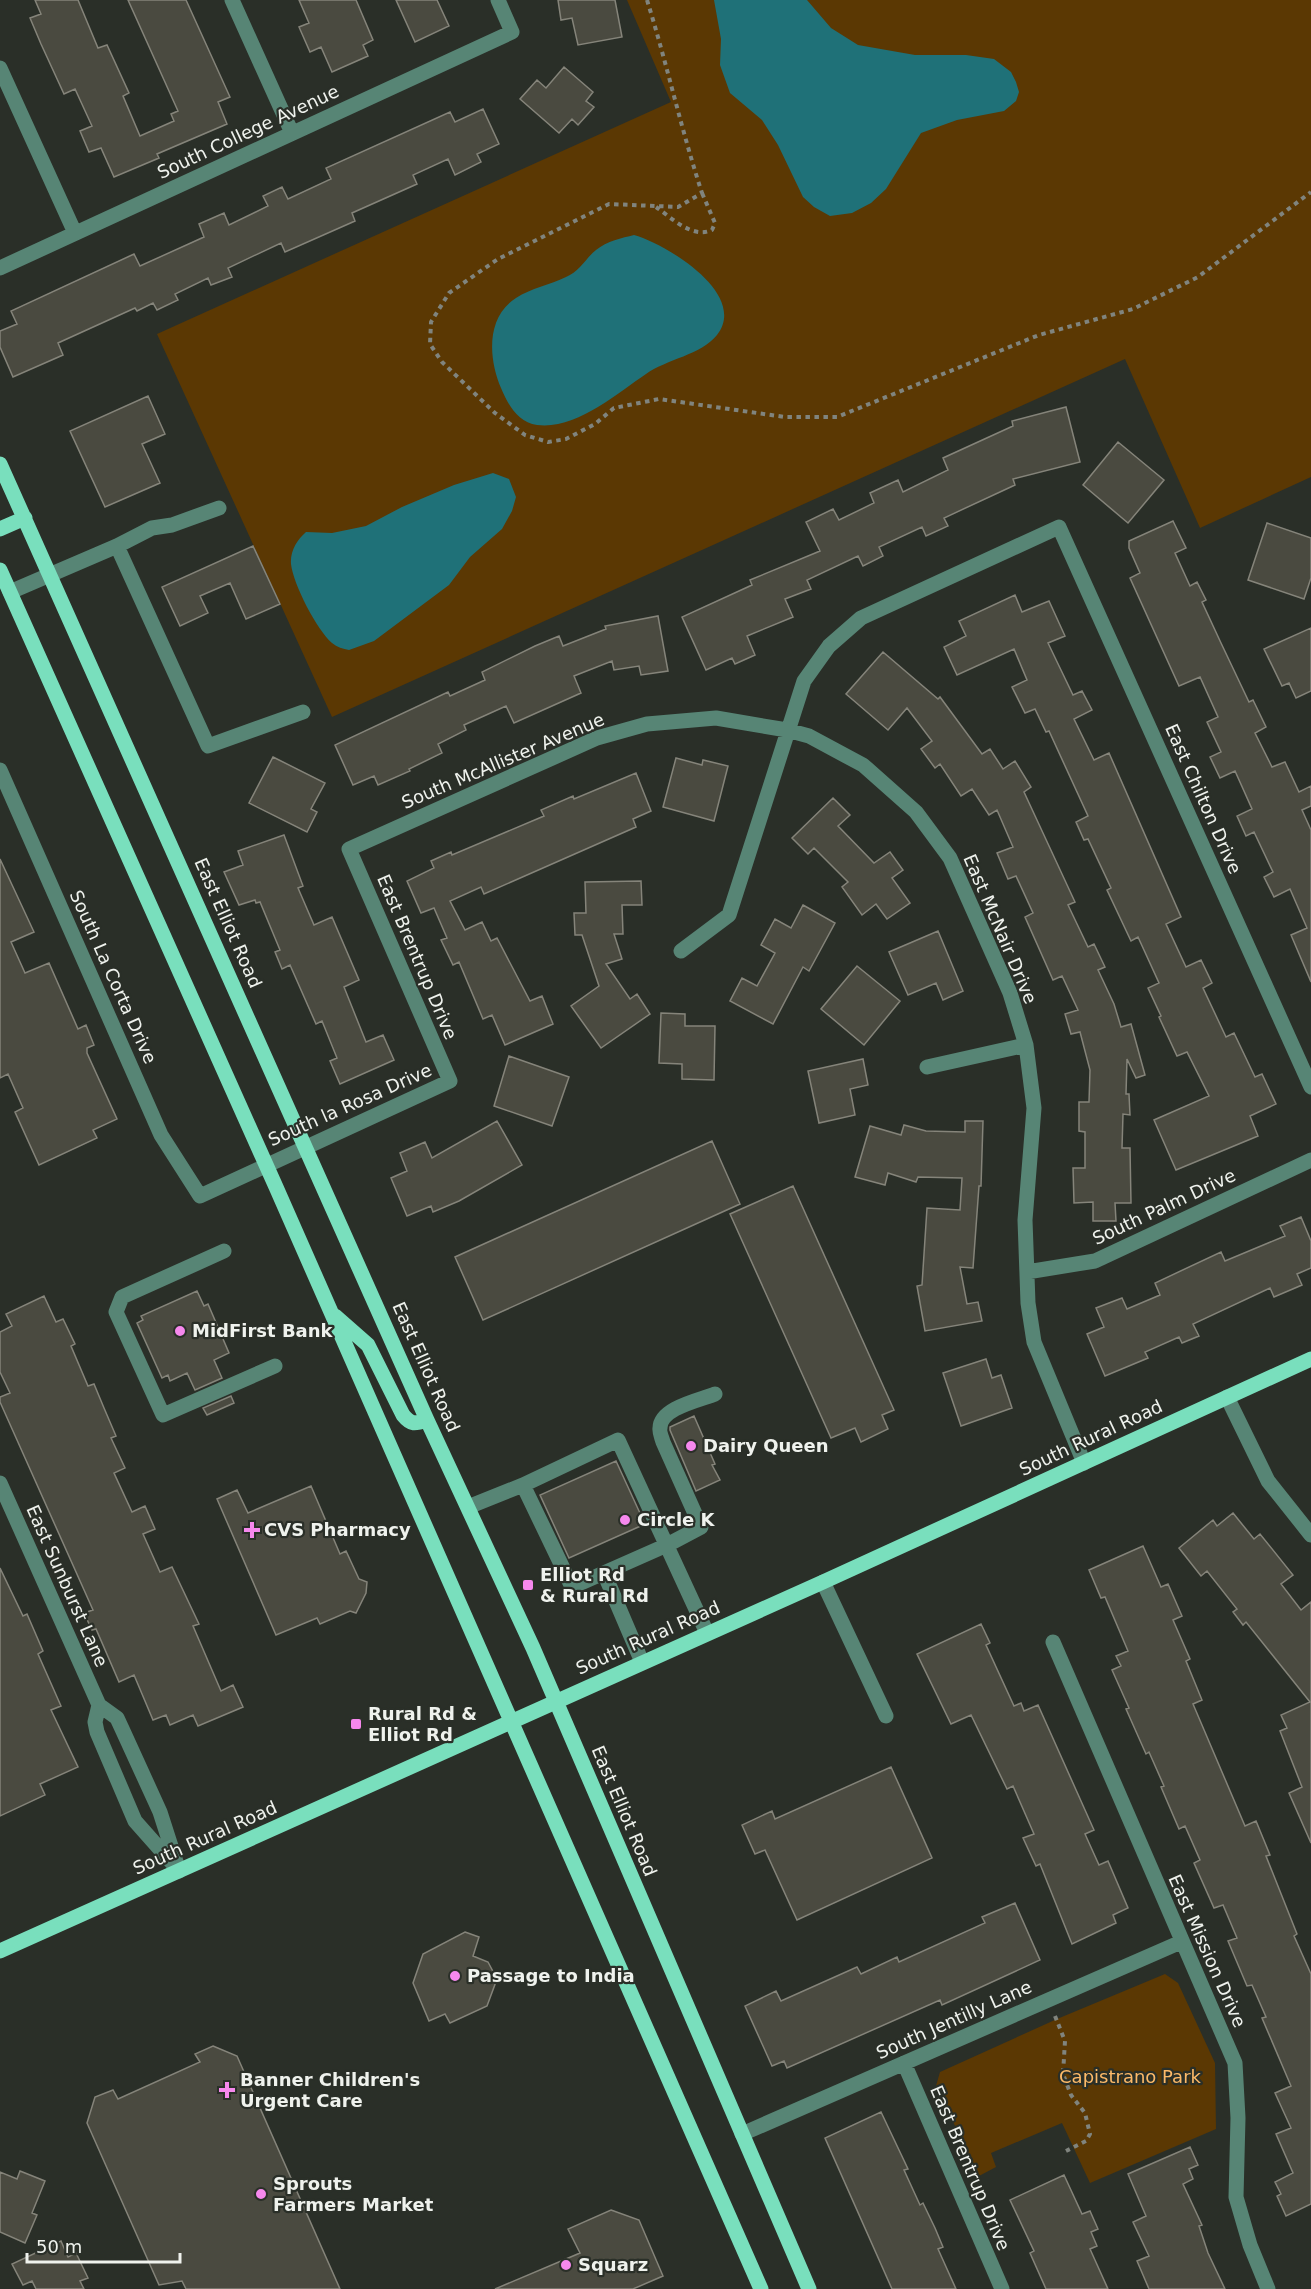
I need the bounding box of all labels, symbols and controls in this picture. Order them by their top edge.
street label: South College Avenue [154,80,342,183]
street label: South McAllister Avenue [398,708,607,813]
street label: East Chilton Drive [1161,721,1246,877]
street label: East McNair Drive [959,851,1042,1007]
street label: East Elliot Road [190,855,267,991]
street label: East Brentrup Drive [373,871,462,1043]
street label: South La Corta Drive [66,887,161,1067]
street label: South la Rosa Drive [265,1059,435,1150]
street label: South Palm Drive [1089,1164,1239,1249]
street label: East Elliot Road [388,1299,465,1435]
place label: MidFirst Bank [192,1320,334,1341]
marker: MidFirst Bank [173,1324,187,1338]
street label: South Rural Road [1016,1395,1166,1480]
place label: Dairy Queen [703,1435,828,1456]
marker: Dairy Queen [684,1439,698,1453]
street label: East Sunburst Lane [22,1502,113,1670]
place label: Circle K [637,1509,716,1530]
marker: Circle K [618,1513,632,1527]
place label: CVS Pharmacy [264,1519,411,1540]
marker: CVS Pharmacy [245,1523,259,1537]
place label: Elliot Rd & Rural Rd [540,1564,649,1606]
marker: Elliot Rd & Rural Rd [521,1578,535,1592]
street label: South Rural Road [573,1596,723,1679]
place label: Rural Rd & Elliot Rd [368,1703,477,1745]
marker: Rural Rd & Elliot Rd [349,1717,363,1731]
street label: East Elliot Road [587,1742,661,1879]
street label: South Rural Road [130,1796,280,1879]
street label: East Mission Drive [1164,1871,1251,2030]
place label: Passage to India [467,1965,635,1986]
marker: Passage to India [448,1969,462,1983]
street label: South Jentilly Lane [873,1976,1035,2063]
park label: Capistrano Park [1059,2066,1202,2087]
place label: Banner Children's Urgent Care [240,2069,420,2111]
marker: Banner Children's Urgent Care [218,2081,236,2099]
street label: East Brentrup Drive [926,2082,1015,2254]
place label: Sprouts Farmers Market [273,2173,434,2215]
marker: Sprouts Farmers Market [254,2187,268,2201]
scale bar [27,2226,180,2264]
text: 50 m [36,2236,82,2257]
place label: Squarz [578,2254,648,2275]
marker: Squarz [559,2258,573,2272]

